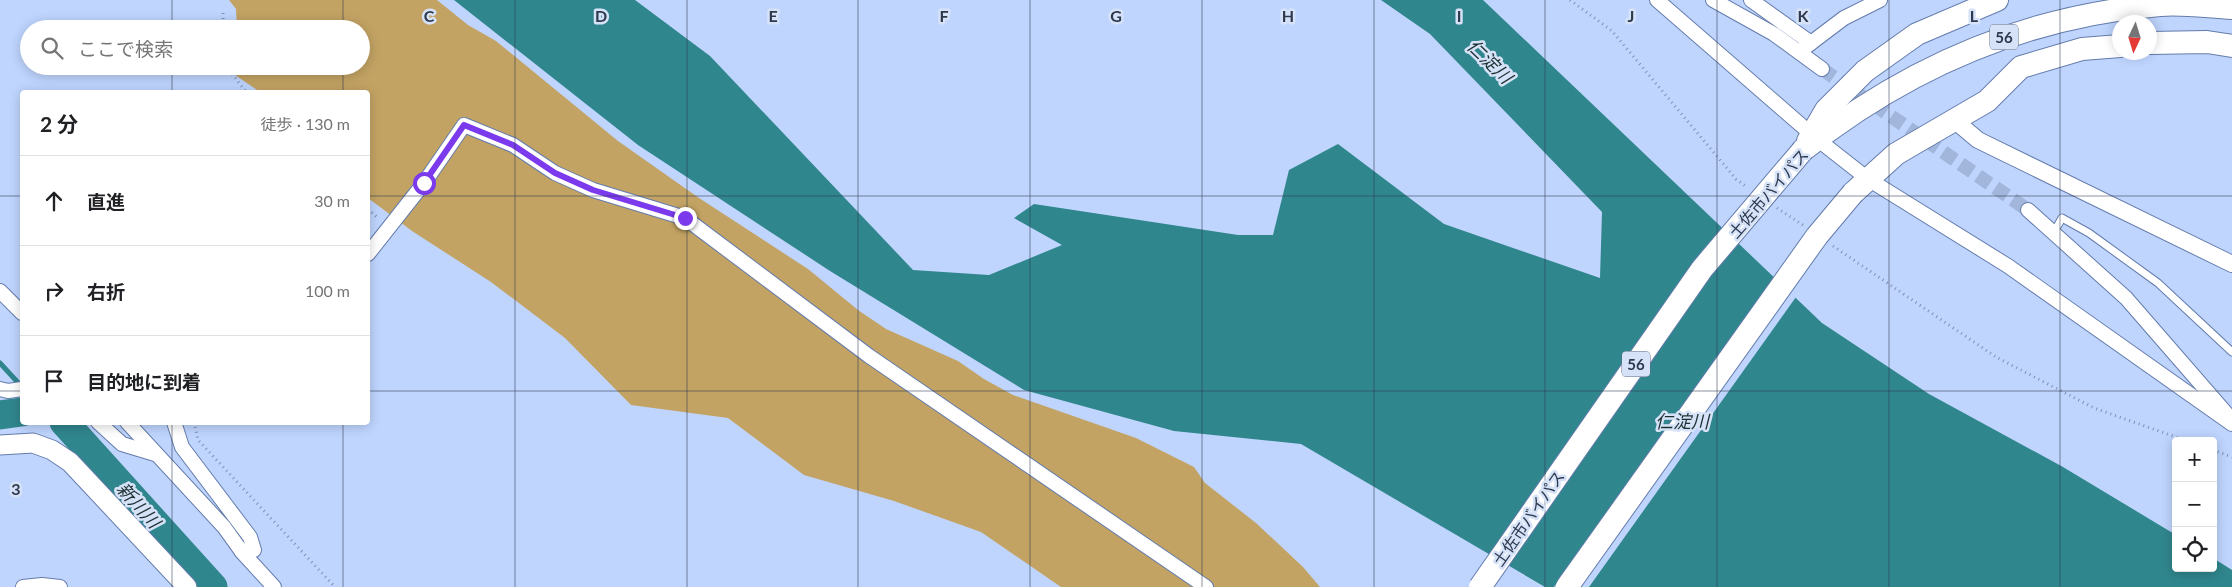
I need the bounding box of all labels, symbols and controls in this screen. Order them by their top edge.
text: C [424,6,435,25]
text: D [595,6,607,25]
text: E [768,6,778,25]
text: F [939,6,949,25]
text: G [1110,6,1122,25]
text: H [1282,6,1294,25]
text: I [1457,6,1461,25]
text: J [1628,6,1634,25]
text: K [1798,6,1810,25]
text: L [1970,6,1979,25]
north arrow [2112,15,2157,60]
search box [20,20,370,75]
road number: 56 [1990,24,2018,50]
icon: search [38,34,66,62]
water label: 仁淀川 [1463,34,1519,89]
text: ここで検索 [78,37,173,60]
text: 2 分 [40,111,78,136]
text: 徒歩 · 130 m [261,114,350,133]
street label: 土佐市バイパス [1724,145,1812,241]
route start [413,172,436,195]
icon: ahead [40,187,68,215]
text: 直進 [87,190,125,213]
text: 30 m [314,191,350,210]
route end [674,207,697,230]
icon: right [40,277,68,305]
text: 右折 [87,280,125,303]
text: 100 m [305,281,350,300]
road number: 56 [1622,352,1650,376]
icon: arrive [40,367,68,395]
text: 目的地に到着 [87,370,201,393]
water label: 仁淀川 [1655,410,1711,432]
map controls [2172,437,2217,572]
button: + [2172,437,2217,482]
street label: 土佐市バイパス [1488,467,1568,569]
water label: 新川川 [113,478,167,534]
text: 3 [11,479,21,498]
button: − [2172,482,2217,527]
button: locate [2172,527,2217,572]

